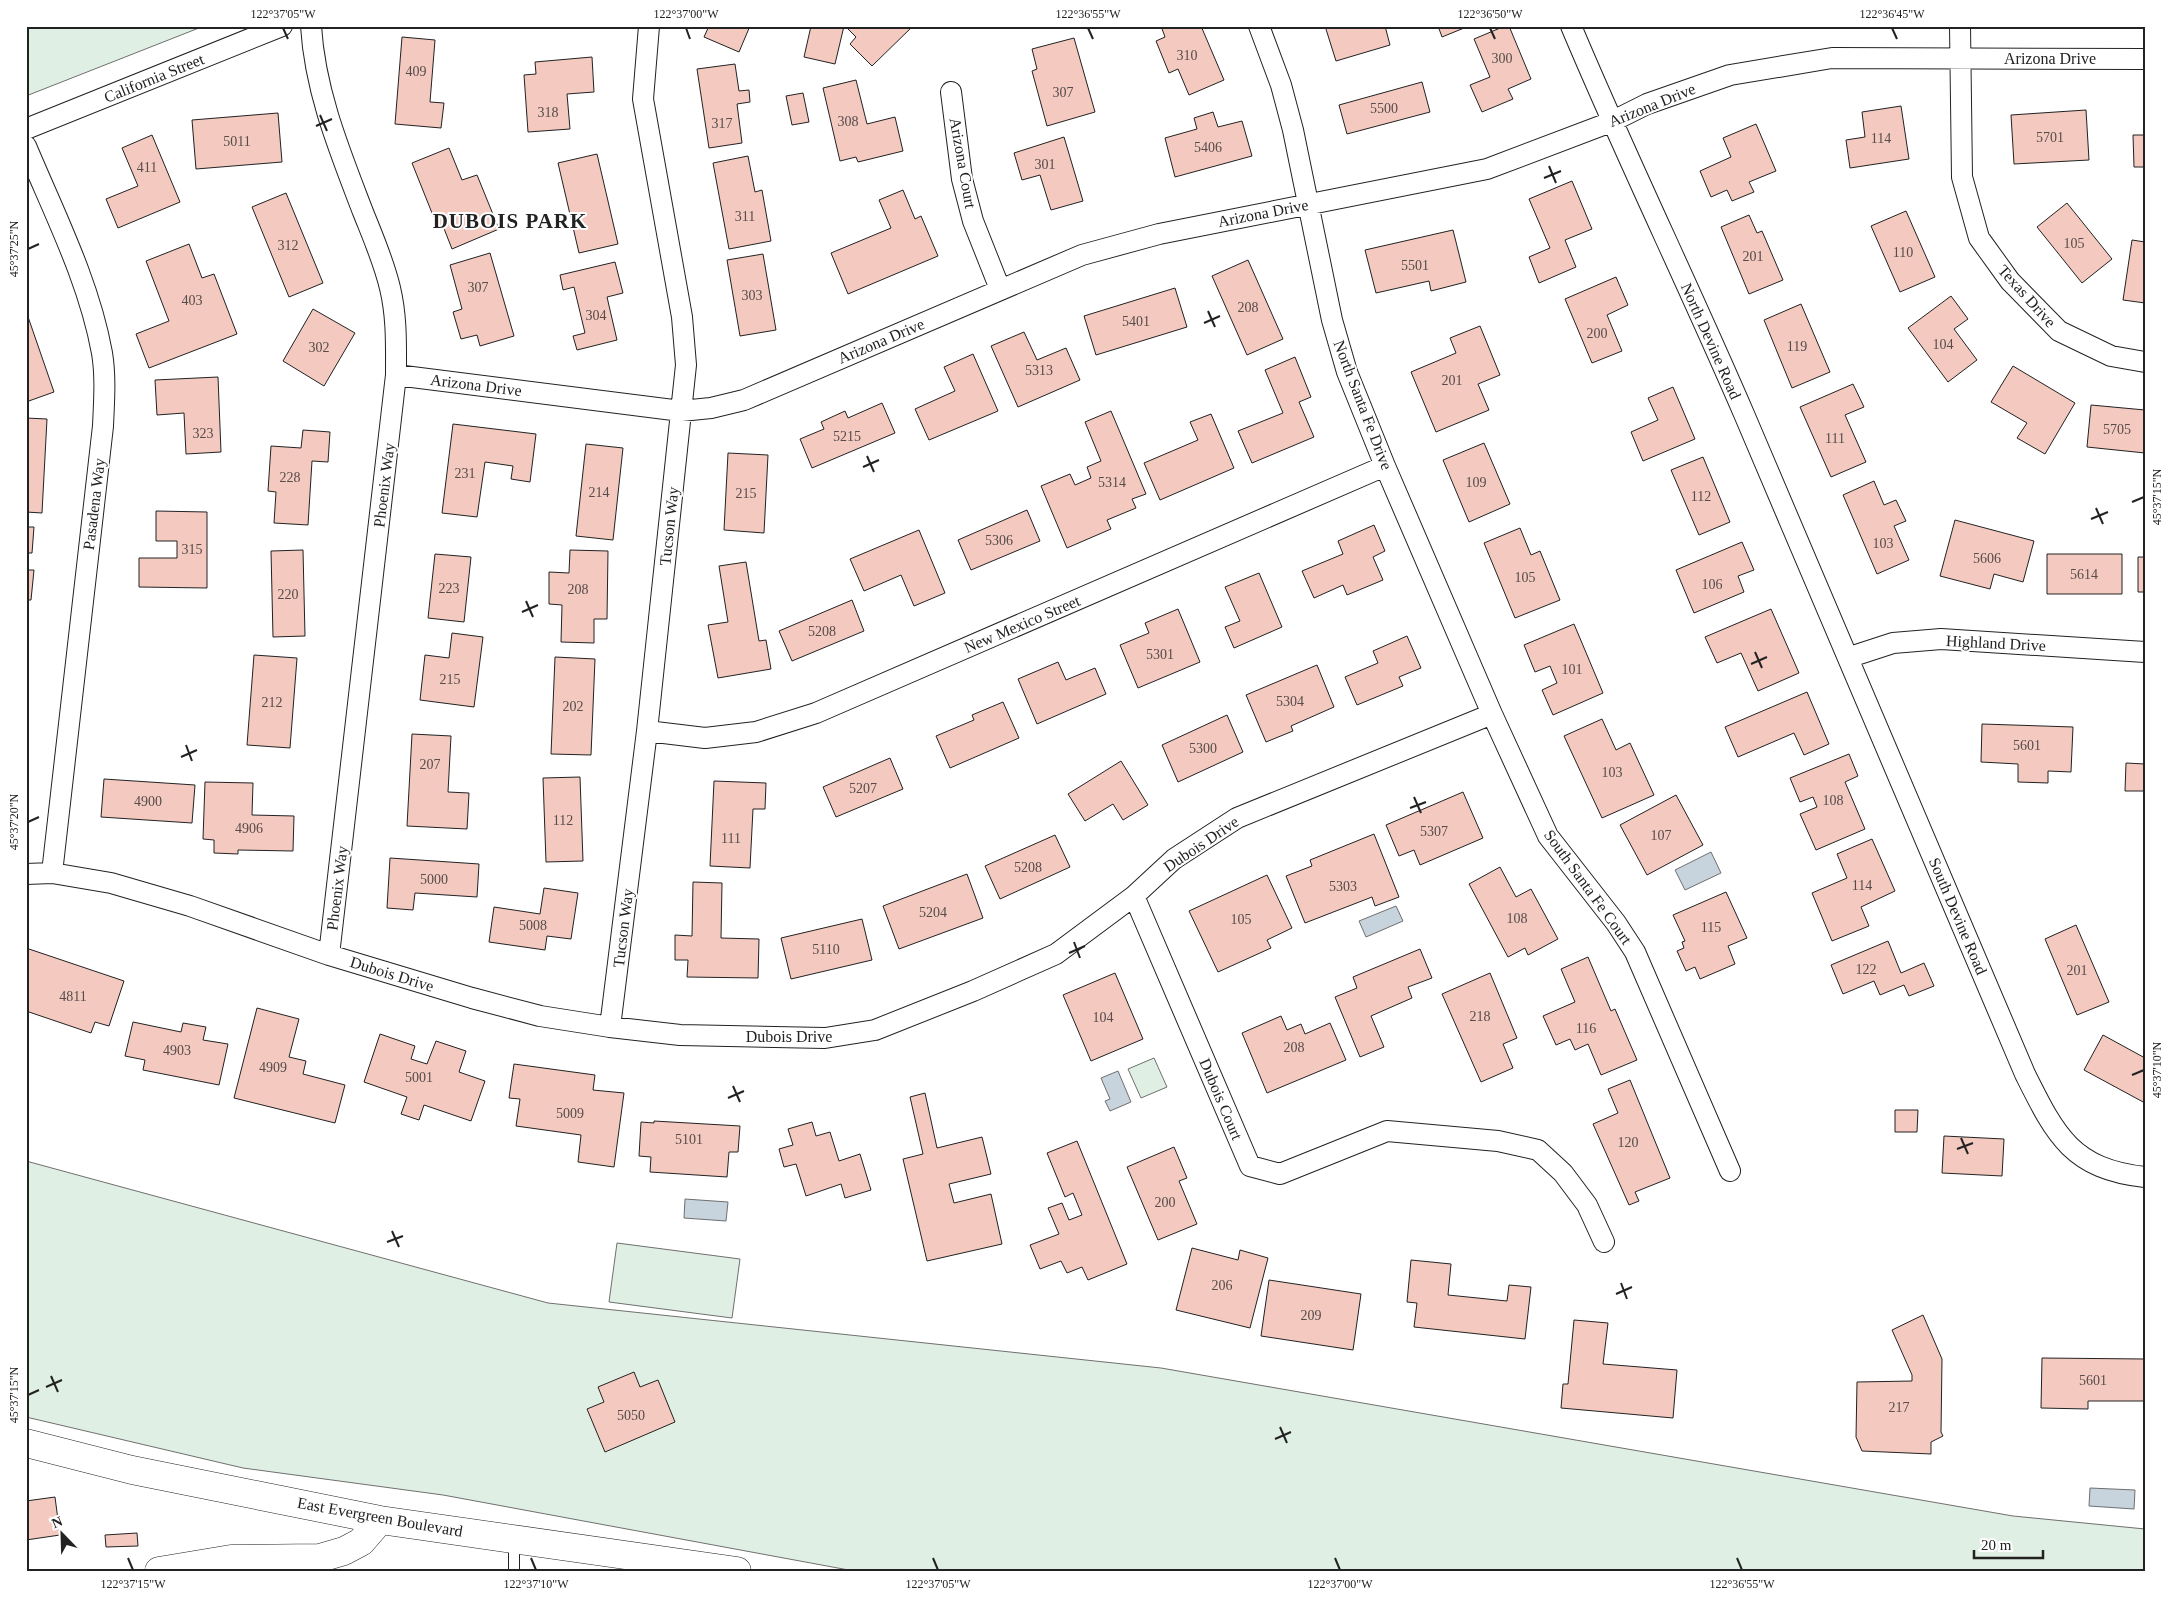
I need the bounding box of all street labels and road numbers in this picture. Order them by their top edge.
street label: California Street [102,50,207,106]
street label: Arizona Drive [2004,50,2096,67]
street label: Arizona Drive [1606,80,1698,130]
street label: Arizona Court [947,116,979,210]
street label: Arizona Drive [1216,196,1310,230]
street label: Texas Drive [1995,262,2059,330]
street label: North Devine Road [1678,280,1744,402]
street label: Arizona Drive [835,315,927,367]
street label: North Santa Fe Drive [1330,338,1396,472]
street label: Arizona Drive [429,371,523,399]
street label: Phoenix Way [370,442,399,528]
street label: Pasadena Way [80,457,109,551]
street label: Tucson Way [656,486,683,566]
street label: New Mexico Street [961,592,1083,656]
street label: Highland Drive [1946,632,2046,655]
street label: Dubois Drive [1160,813,1242,875]
street label: South Santa Fe Court [1541,826,1636,948]
street label: Phoenix Way [323,845,352,931]
street label: South Devine Road [1926,855,1990,977]
street label: Tucson Way [610,888,637,968]
street label: Dubois Drive [348,953,436,995]
street label: Dubois Drive [746,1028,832,1045]
street label: Dubois Court [1196,1056,1246,1143]
street label: East Evergreen Boulevard [296,1494,464,1541]

